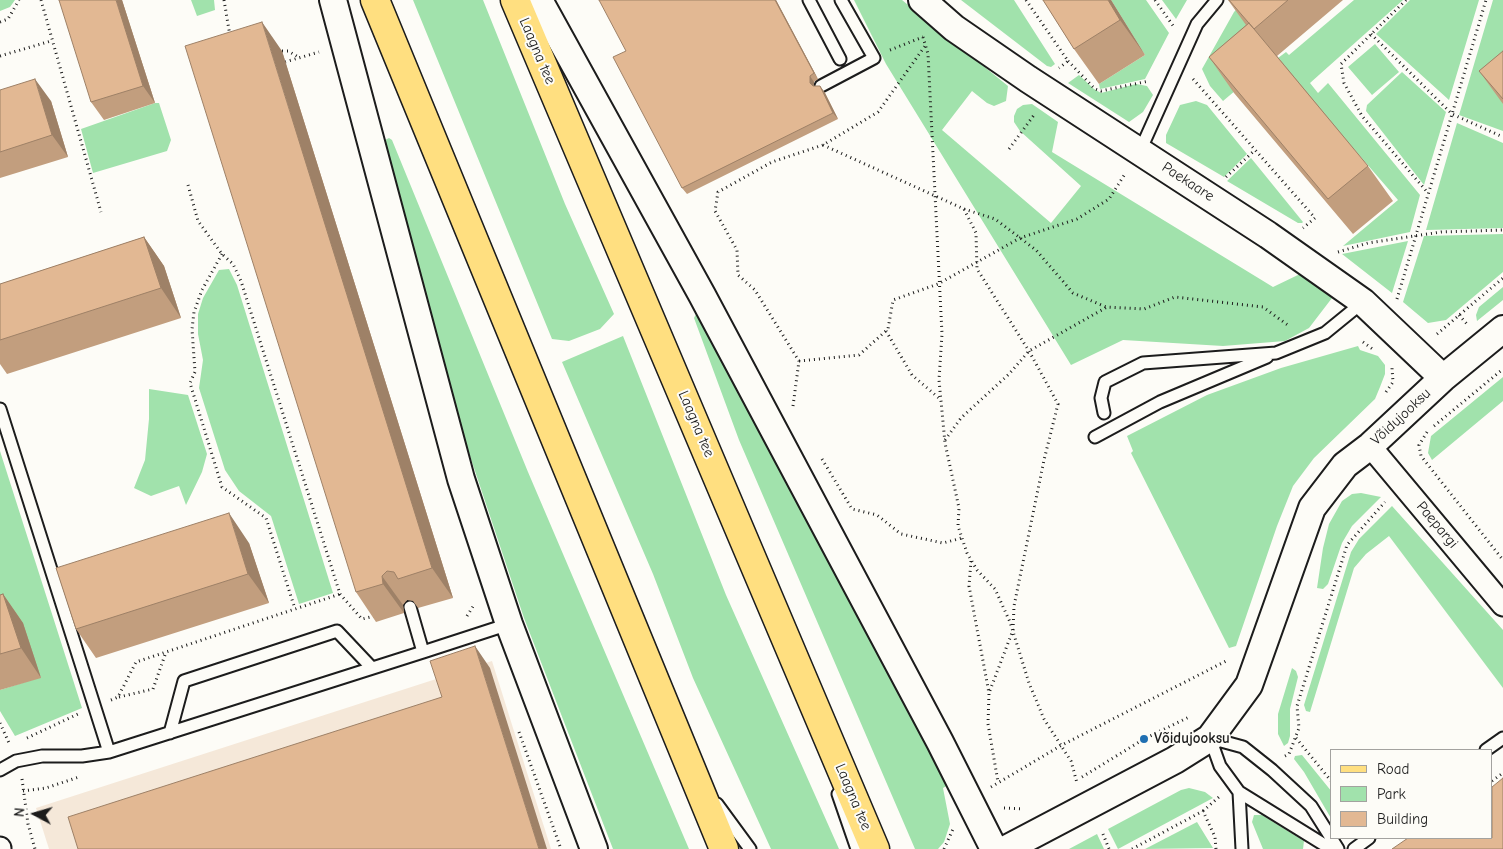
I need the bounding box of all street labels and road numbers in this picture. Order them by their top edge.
street label: Laagna tee [515,15,559,87]
street label: Paekaare [1159,158,1217,206]
street label: Võidujooksu [1367,385,1435,449]
street label: Laagna tee [674,388,718,460]
street label: Paepargi [1412,498,1462,552]
street label: Laagna tee [831,761,875,833]

